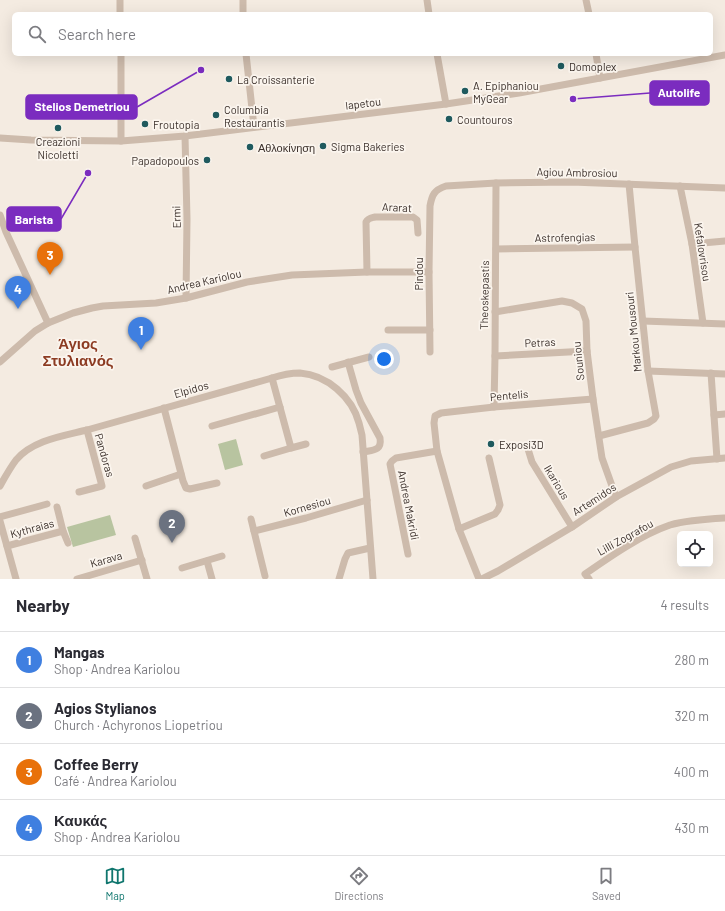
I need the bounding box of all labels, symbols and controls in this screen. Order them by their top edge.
search box [12,12,713,56]
icon: search [26,23,48,45]
text: Search here [58,25,136,43]
place label: Domoplex [569,60,616,73]
marker: Domoplex [556,61,566,71]
place label: La Croissanterie [237,73,315,86]
marker: La Croissanterie [224,74,234,84]
place label: A. Epiphaniou MyGear [473,79,539,105]
callout: Autolife [650,81,709,105]
text: Autolife [658,85,701,99]
marker: A. Epiphaniou MyGear [460,86,470,96]
street label: Iapetou [344,94,382,112]
callout: Stelios Demetriou [26,95,137,119]
text: Stelios Demetriou [34,99,130,113]
place label: Columbia Restaurantis [224,103,285,129]
marker: Columbia Restaurantis [211,110,221,120]
place label: Countouros [457,113,512,126]
marker: Countouros [444,114,454,124]
place label: Froutopia [153,118,199,131]
marker: Froutopia [140,119,150,129]
marker: Creazioni Nicoletti [53,123,63,133]
place label: Creazioni Nicoletti [36,135,80,161]
place label: Sigma Bakeries [331,140,405,153]
place label: Αθλοκίνηση [258,141,315,154]
marker: Sigma Bakeries [318,141,328,151]
marker: Αθλοκίνηση [245,142,255,152]
place label: Papadopoulos [132,154,199,167]
marker: Papadopoulos [202,155,212,165]
street label: Agiou Ambrosiou [536,165,618,179]
street label: Ararat [382,200,412,214]
street label: Ermi [169,205,183,228]
callout: Barista [7,207,61,231]
text: Barista [15,212,53,226]
street label: Kefalovrisou [692,222,714,282]
street label: Astrofengias [535,230,595,244]
pin: 3 [37,242,63,275]
street label: Pindou [412,257,425,291]
street label: Theoskepastis [477,260,491,330]
street label: Andrea Kariolou [166,266,242,296]
pin: 4 [5,276,31,309]
street label: Markou Mousouri [622,291,644,373]
pin: 1 [128,317,154,350]
district label: Άγιος Στυλιανός [42,334,114,369]
street label: Petras [524,335,556,349]
street label: Souniou [569,341,587,381]
your location [374,349,394,369]
street label: Elpidos [172,378,210,400]
street label: Pentelis [489,387,529,403]
street label: Pandoras [93,432,117,478]
place label: Exposi3D [499,438,544,451]
marker: Exposi3D [486,439,496,449]
street label: Ikarious [542,462,572,502]
street label: Andrea Makridi [396,469,422,541]
street label: Artemidos [570,480,618,518]
street label: Kornesiou [282,493,332,519]
pin: 2 [159,510,185,543]
street label: Kythraias [9,516,55,540]
street label: Lilli Zografou [595,516,655,558]
map controls [677,531,713,567]
button: locate [677,531,713,567]
street label: Karava [89,548,123,570]
text: Nearby [16,595,70,615]
text: 4 results [661,597,709,613]
text: Mangas [54,643,105,661]
text: 1 [27,652,31,668]
text: 280 m [675,652,709,668]
text: Shop · Andrea Kariolou [54,661,180,677]
text: Agios Stylianos [54,699,156,717]
text: 2 [25,708,33,724]
text: 320 m [675,708,709,724]
text: Church · Achyronos Liopetriou [54,717,223,733]
text: Coffee Berry [54,755,138,773]
text: 3 [25,764,33,780]
text: 400 m [674,764,709,780]
text: Café · Andrea Kariolou [54,773,177,789]
text: Καυκάς [54,811,107,829]
text: 4 [25,820,33,836]
text: 430 m [674,820,709,836]
text: Shop · Andrea Kariolou [54,829,180,845]
tab: Map [104,865,126,902]
tab: Directions [334,865,384,902]
tab: Saved [592,865,621,902]

